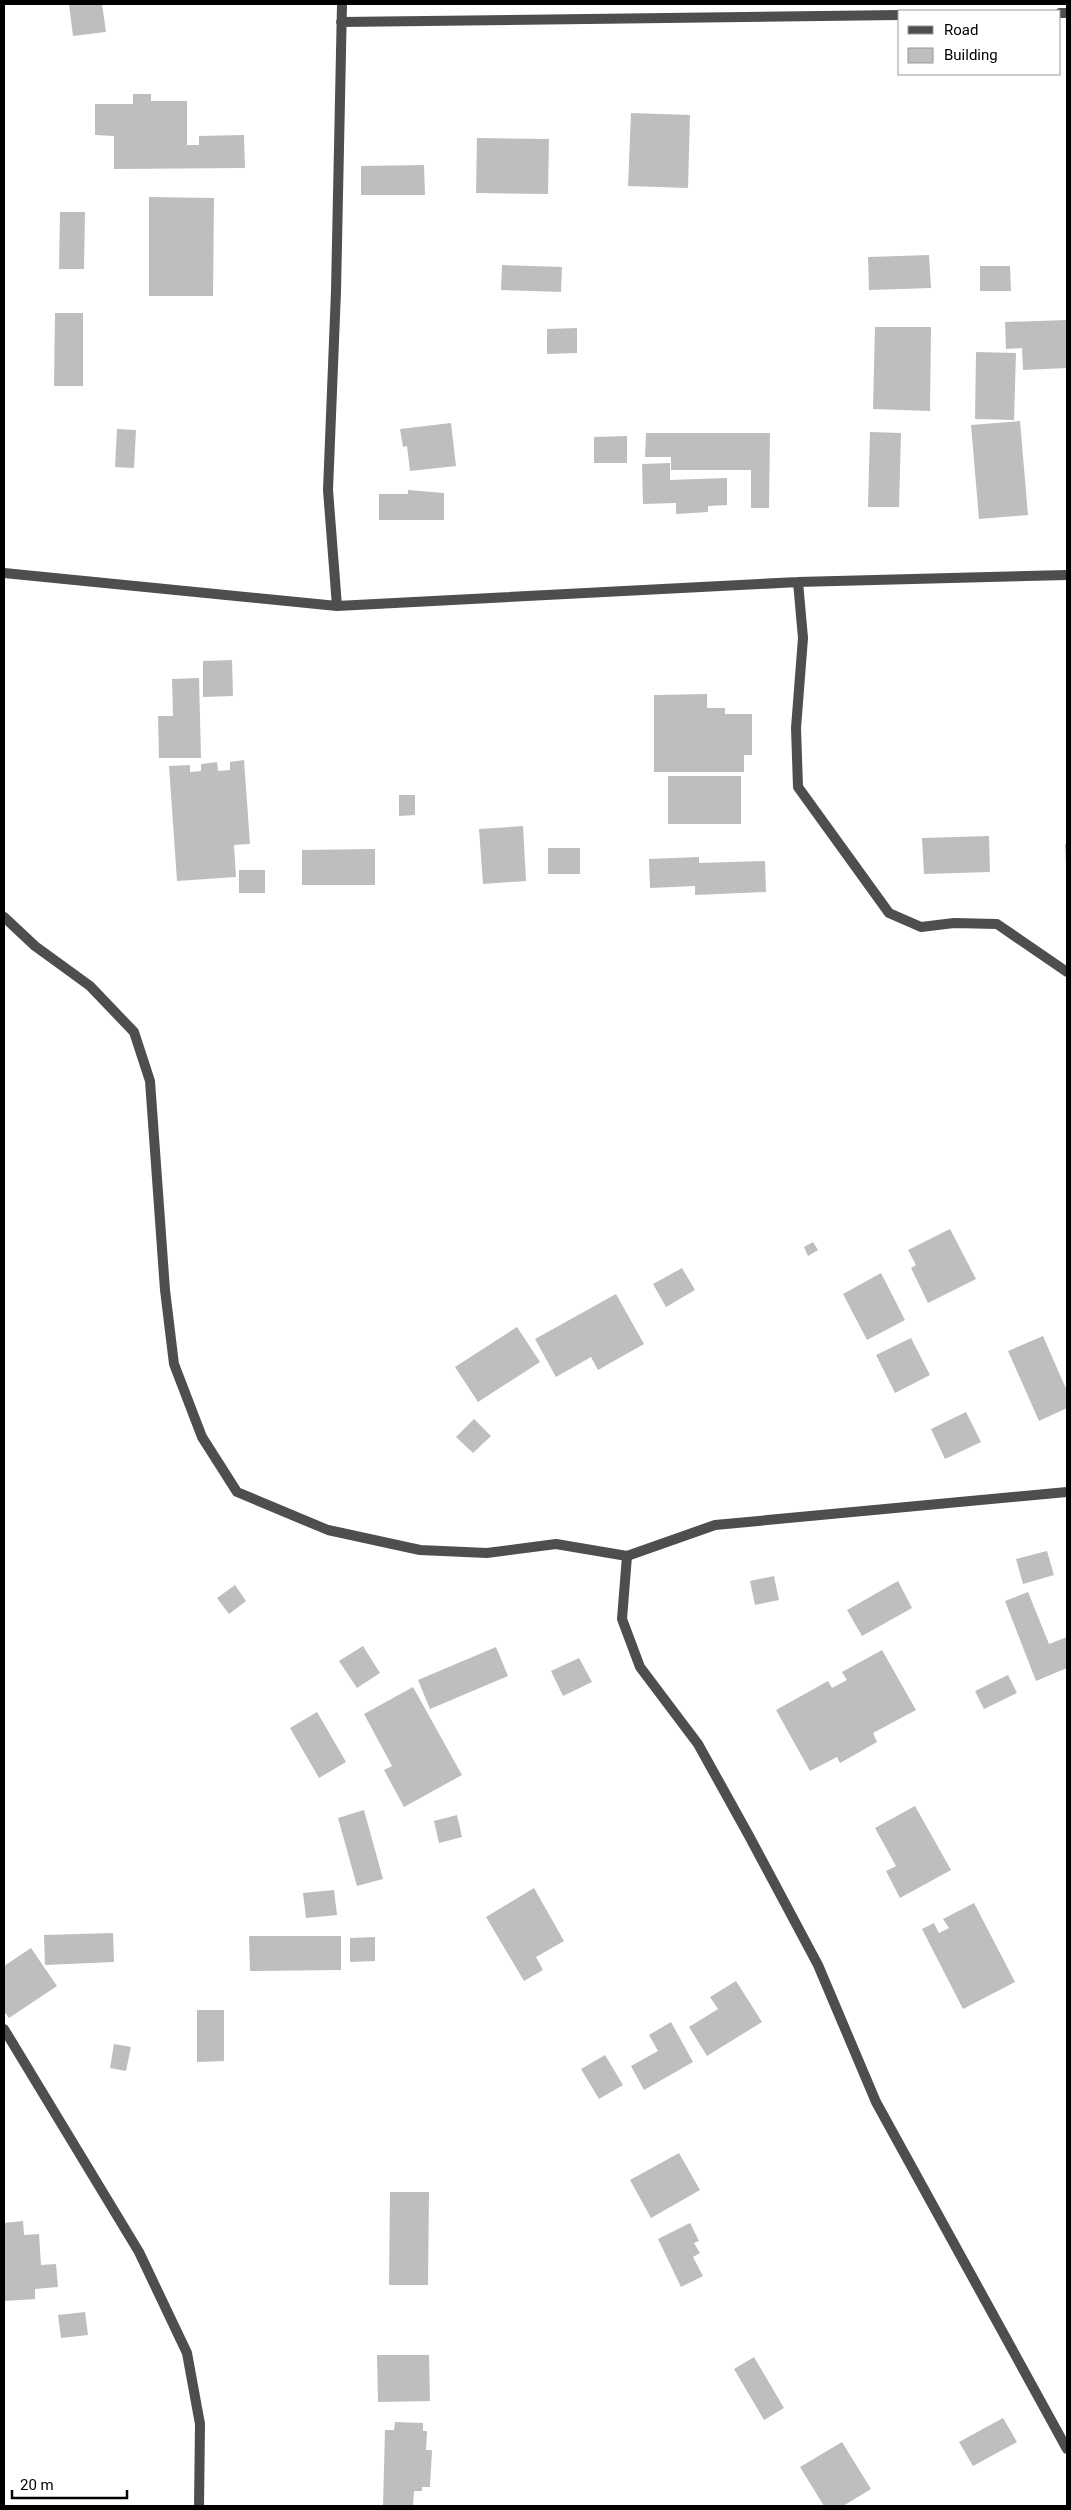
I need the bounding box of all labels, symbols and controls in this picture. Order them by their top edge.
legend [898,10,1061,75]
text: Road [944,21,978,39]
text: Building [944,46,998,64]
scale bar [12,2468,128,2500]
text: 20 m [20,2476,54,2494]

